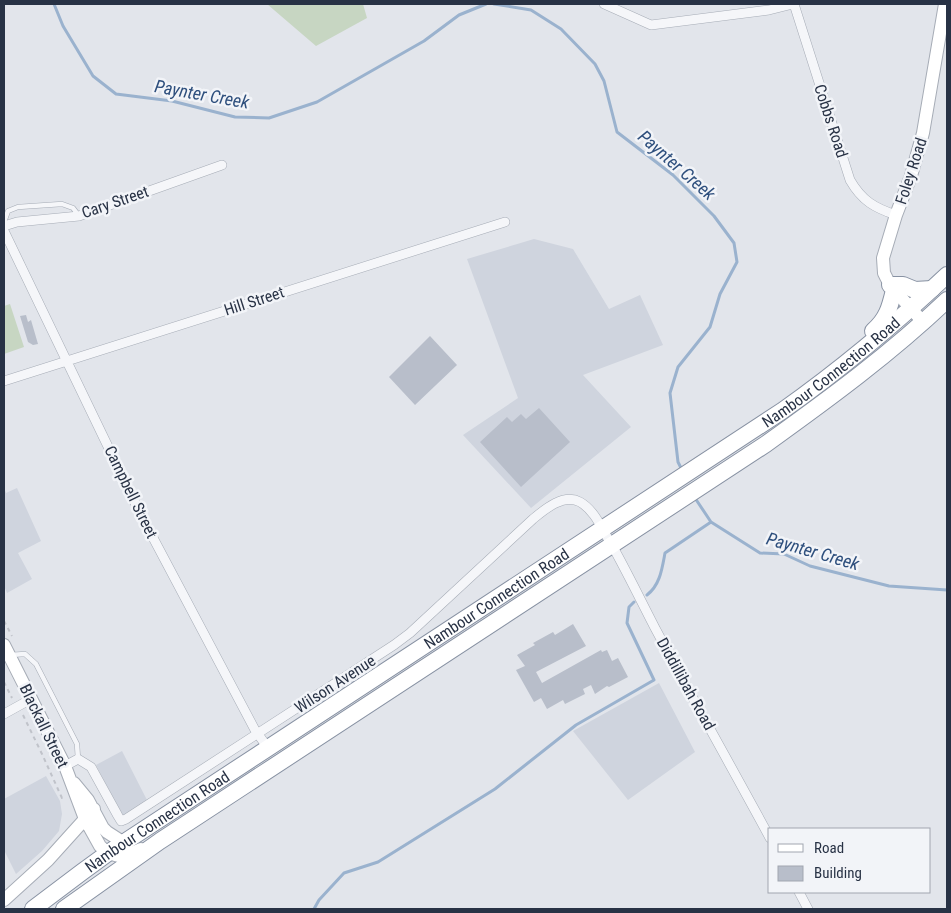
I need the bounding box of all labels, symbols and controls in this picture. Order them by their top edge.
water label: Paynter Creek [153,75,252,113]
street label: Cobbs Road [810,82,852,160]
water label: Paynter Creek [634,126,721,205]
street label: Foley Road [891,135,931,207]
street label: Cary Street [79,182,151,222]
street label: Hill Street [222,282,287,320]
street label: Nambour Connection Road [758,313,904,431]
street label: Campbell Street [100,443,162,542]
water label: Paynter Creek [764,528,863,575]
street label: Nambour Connection Road [420,544,572,653]
street label: Diddillibah Road [653,635,719,733]
street label: Wilson Avenue [291,651,379,717]
street label: Blackall Street [16,681,73,771]
street label: Nambour Connection Road [81,767,233,876]
legend [768,828,931,893]
text: Road [814,839,844,857]
text: Building [814,864,862,882]

